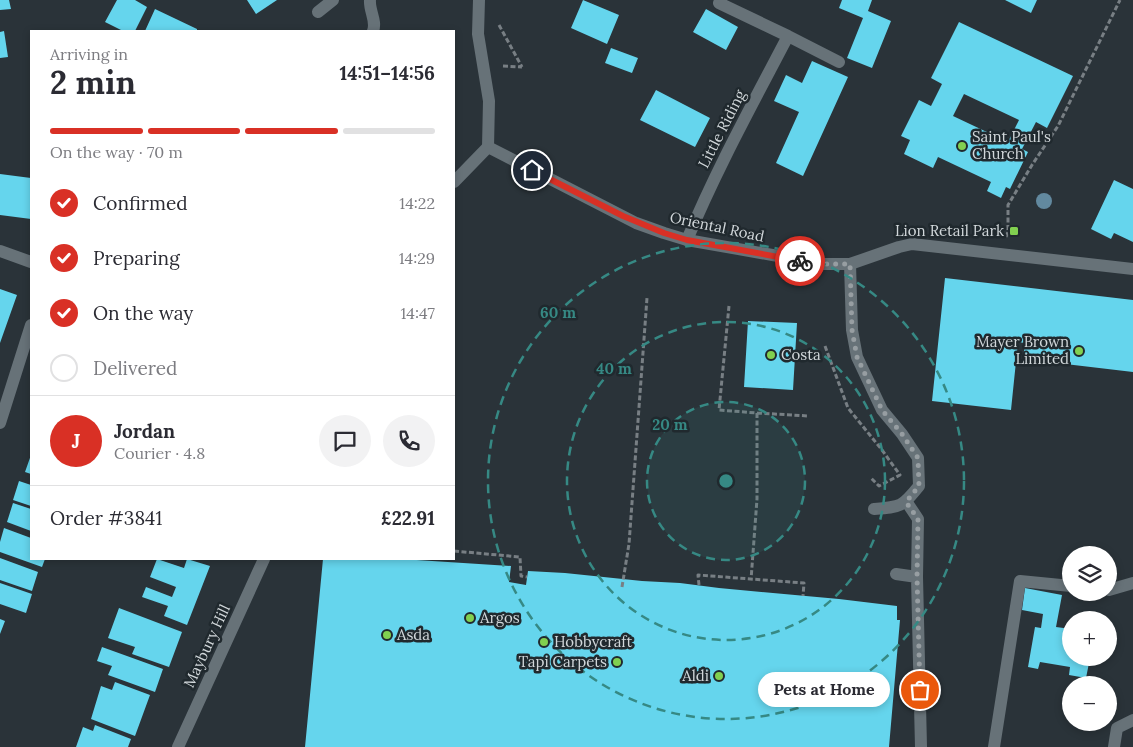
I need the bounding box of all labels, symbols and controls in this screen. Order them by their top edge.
text: Arriving in [50,44,128,64]
text: 14:51–14:56 [339,61,435,85]
text: 2 min [50,62,136,103]
street label: Little Riding [694,86,750,171]
place label: Saint Paul's Church [972,127,1051,163]
marker: Saint Paul's Church [956,140,968,152]
text: On the way · 70 m [50,142,183,162]
pin [511,149,553,191]
icon: home [518,156,546,184]
icon: check [50,189,78,217]
text: Confirmed [93,191,188,215]
text: 14:22 [399,193,435,213]
street label: Oriental Road [668,207,766,246]
place label: Lion Retail Park [895,221,1004,240]
marker: Lion Retail Park [1008,225,1020,237]
courier [775,236,825,286]
icon: check [50,244,78,272]
text: Preparing [93,246,180,270]
icon: bike [786,247,814,275]
text: 14:29 [399,248,435,268]
icon: check [50,299,78,327]
text: On the way [93,301,193,325]
text: 14:47 [400,303,435,323]
text: 60 m [540,303,576,322]
place label: Mayer Brown Limited [976,332,1069,368]
place label: Costa [781,345,821,364]
marker: Mayer Brown Limited [1073,345,1085,357]
marker: Costa [765,349,777,361]
text: Delivered [93,356,177,380]
text: 40 m [596,359,632,378]
button: chat [319,415,371,467]
button: phone [383,415,435,467]
text: 20 m [652,415,688,434]
text: Jordan [114,419,175,443]
text: J [72,429,80,453]
text: Courier · 4.8 [114,443,205,463]
centre of rings [717,472,735,490]
text: Order #3841 [50,506,162,530]
text: £22.91 [381,506,435,530]
map controls [1062,546,1117,731]
button: layers [1062,546,1117,601]
street label: Maybury Hill [179,601,234,690]
place label: Argos [479,608,520,627]
button: + [1062,611,1117,666]
marker: Argos [464,612,476,624]
place label: Asda [396,625,430,644]
marker: Asda [381,629,393,641]
place label: Hobbycraft [554,632,633,651]
marker: Hobbycraft [538,636,550,648]
place label: Tapi Carpets [518,652,607,671]
marker: Tapi Carpets [611,656,623,668]
place label: Aldi [681,666,709,685]
pin [899,669,941,711]
marker: Aldi [713,670,725,682]
callout: Pets at Home [758,672,890,708]
icon: bag [906,676,934,704]
button: − [1062,676,1117,731]
text: Pets at Home [773,679,875,699]

